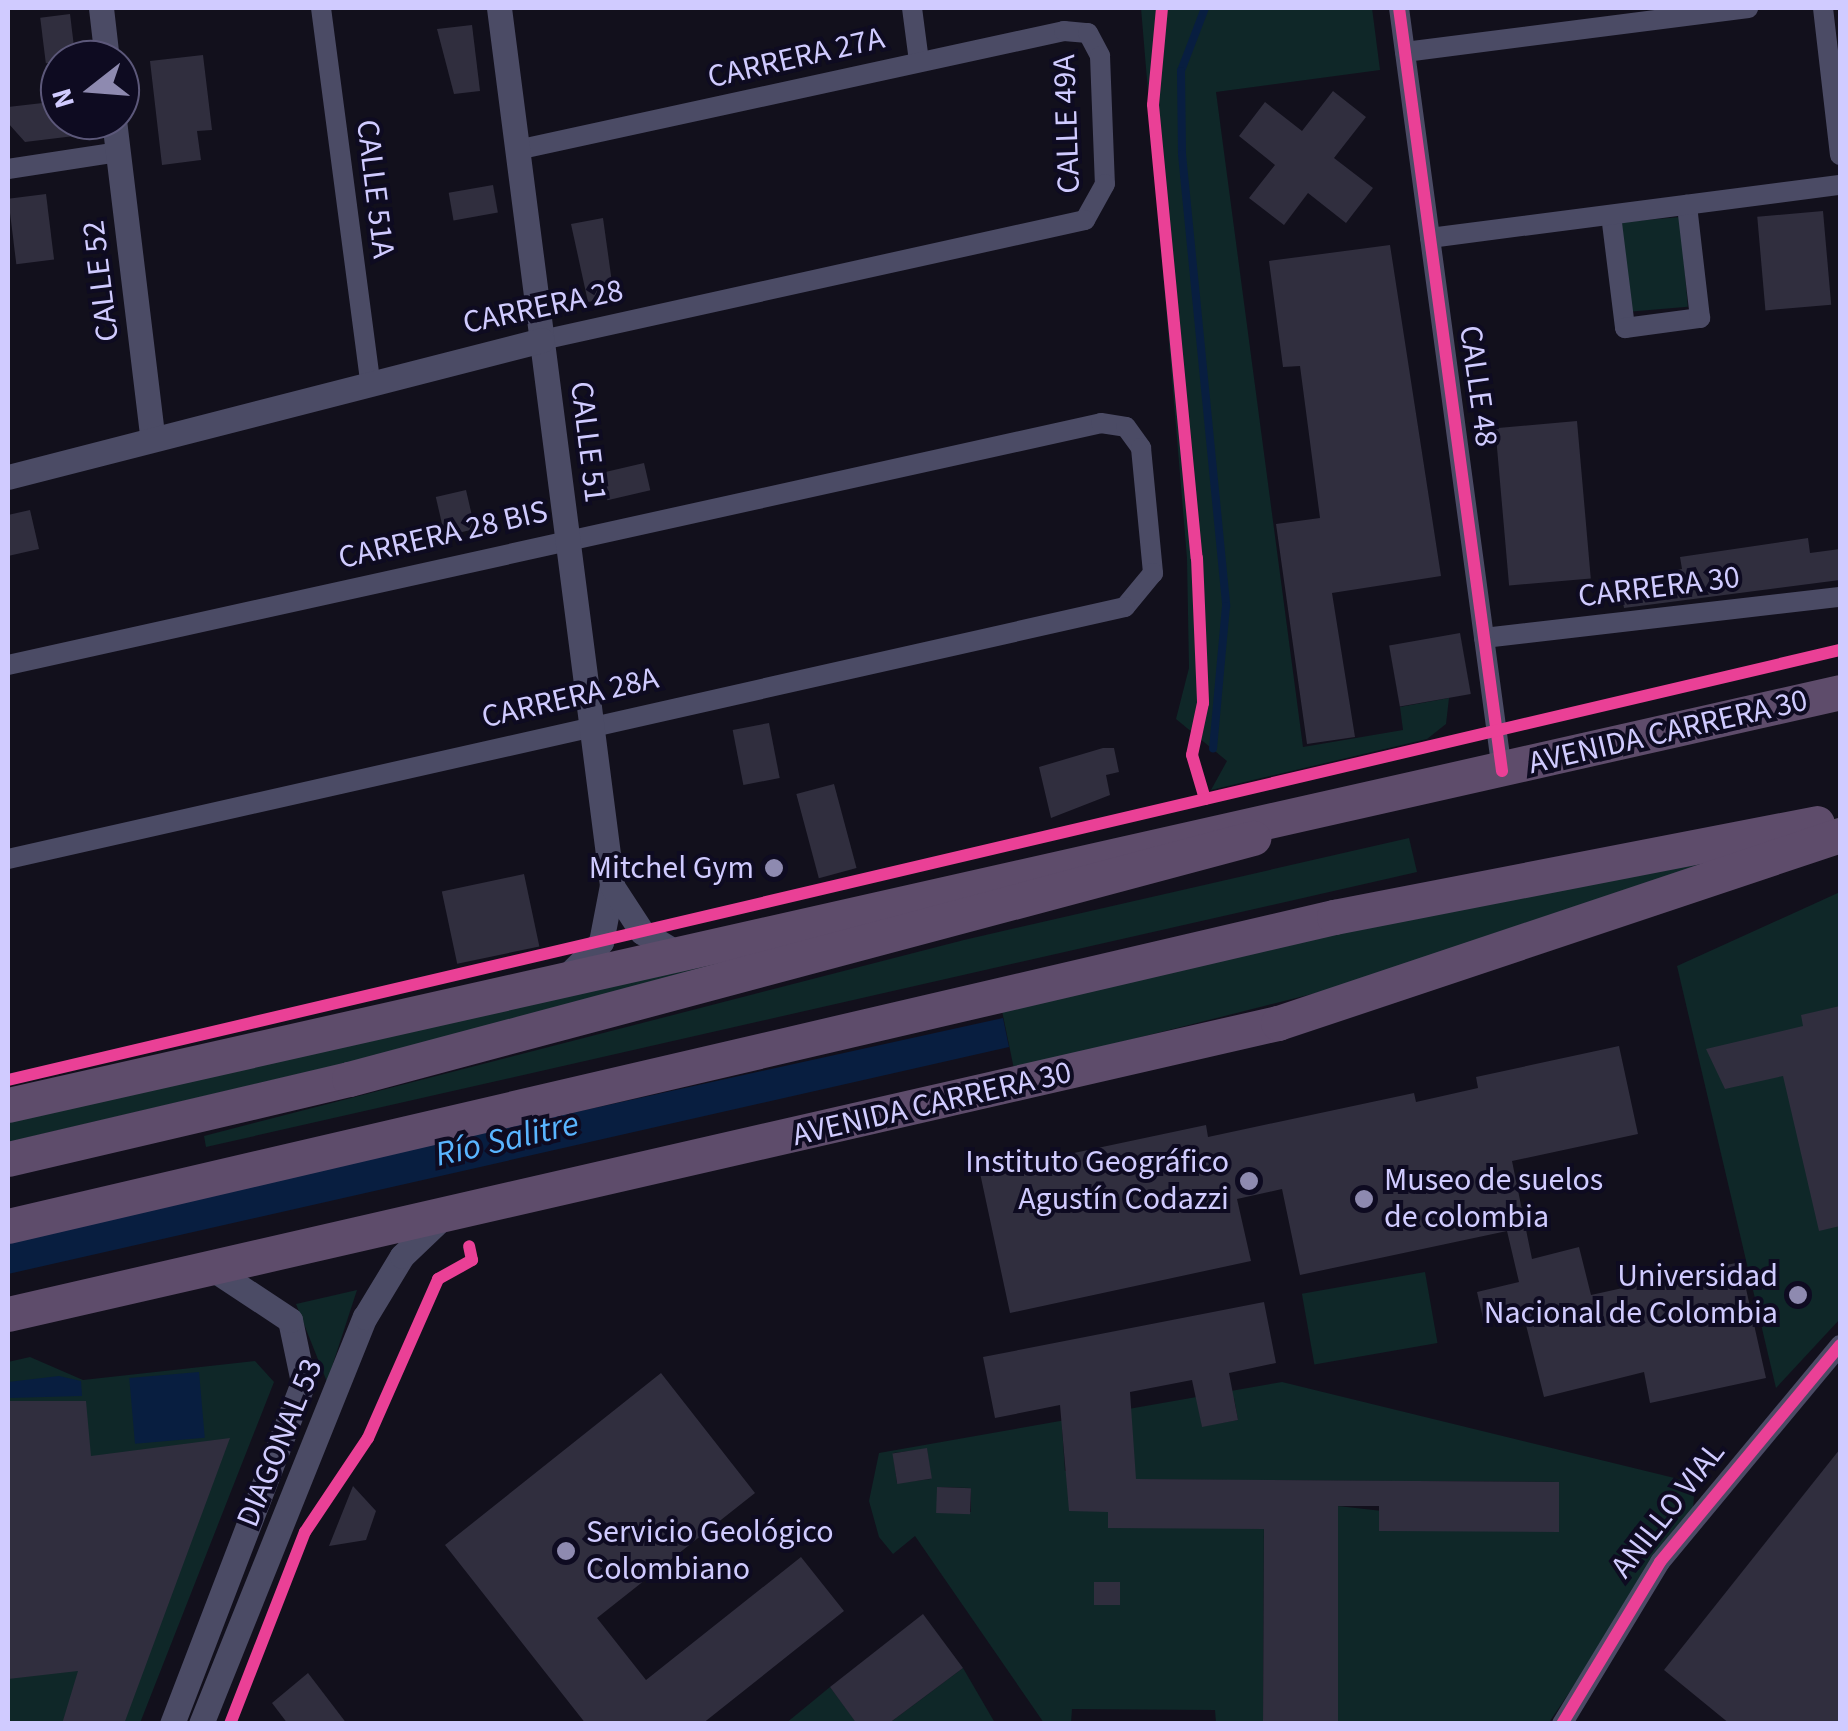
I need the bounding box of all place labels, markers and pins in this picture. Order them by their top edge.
place label: Mitchel Gym [589,849,754,887]
marker: Mitchel Gym [763,857,785,879]
place label: Instituto Geográfico Agustín Codazzi [965,1144,1229,1219]
place label: Museo de suelos de colombia [1384,1162,1603,1237]
marker: Instituto Geográfico Agustín Codazzi [1238,1170,1260,1192]
marker: Museo de suelos de colombia [1353,1188,1375,1210]
place label: Universidad Nacional de Colombia [1484,1258,1778,1333]
marker: Universidad Nacional de Colombia [1787,1284,1809,1306]
place label: Servicio Geológico Colombiano [586,1514,834,1589]
marker: Servicio Geológico Colombiano [555,1540,577,1562]

